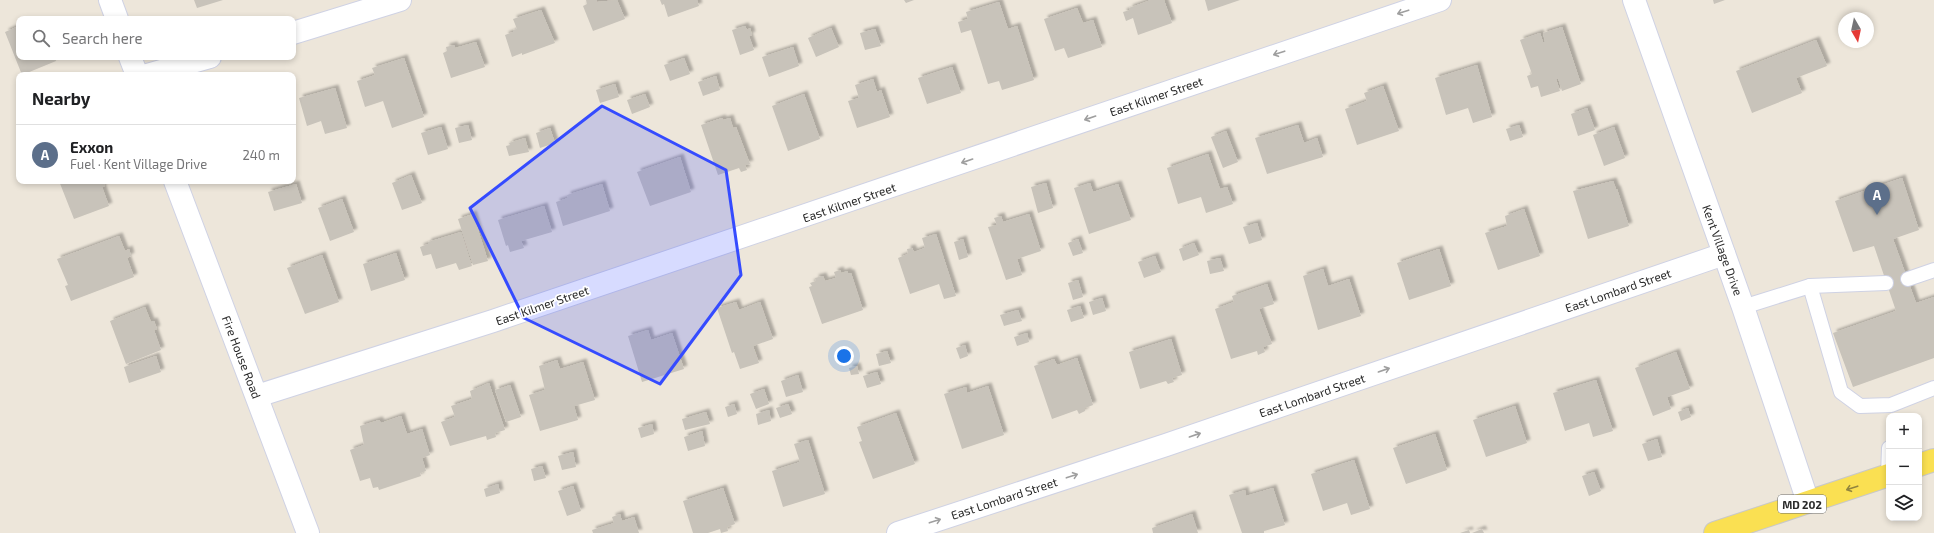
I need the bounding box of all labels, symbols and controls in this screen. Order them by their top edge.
one-way arrow [1396,9,1409,16]
north arrow [1838,12,1874,48]
search box [16,16,296,60]
icon: search [30,27,52,49]
text: Search here [62,29,143,47]
one-way arrow [1273,50,1286,57]
street label: East Kilmer Street [1107,73,1205,119]
text: Nearby [32,88,90,108]
one-way arrow [1085,115,1097,123]
text: Exxon [70,138,113,156]
text: A [41,147,49,163]
text: 240 m [243,147,280,163]
text: Fuel · Kent Village Drive [70,156,207,172]
one-way arrow [961,158,974,165]
street label: East Kilmer Street [800,179,898,225]
pin: A [1864,182,1890,215]
street label: Kent Village Drive [1700,203,1746,297]
street label: East Lombard Street [1563,265,1673,315]
street label: East Kilmer Street [493,282,591,328]
street label: Fire House Road [220,314,264,400]
your location [834,346,854,366]
one-way arrow [1378,366,1391,373]
street label: East Lombard Street [1257,370,1367,420]
map controls [1886,413,1922,521]
button: + [1886,413,1922,449]
one-way arrow [1189,430,1201,438]
button: − [1886,449,1922,485]
one-way arrow [1065,472,1078,479]
street label: East Lombard Street [949,474,1059,522]
one-way arrow [1846,484,1858,492]
button: layers [1886,485,1922,521]
road number: MD 202 [1778,495,1826,513]
one-way arrow [928,517,941,524]

